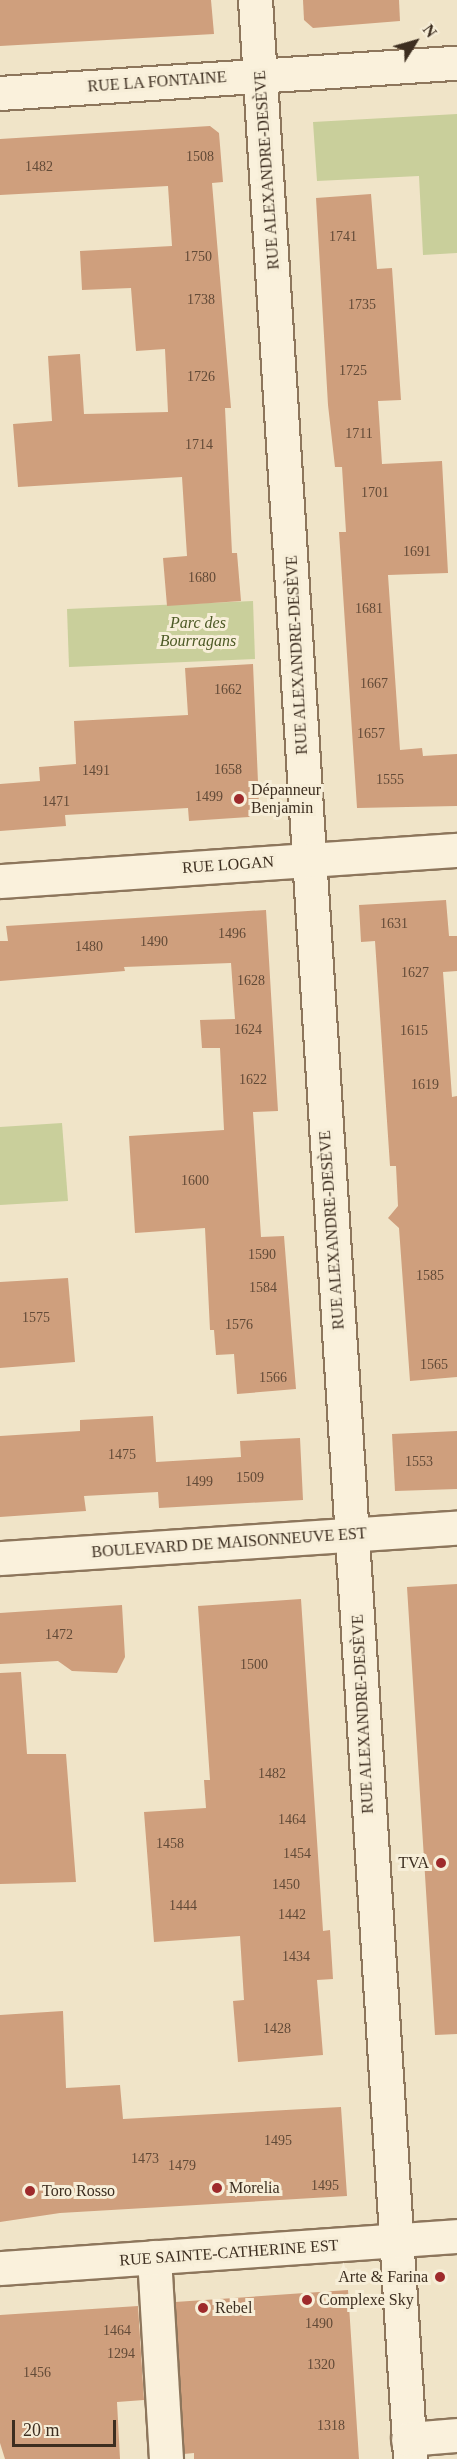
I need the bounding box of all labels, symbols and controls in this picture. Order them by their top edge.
north arrow [385,12,445,72]
text: N [420,21,440,41]
street label: RUE LA FONTAINE [86,68,228,96]
street label: RUE ALEXANDRE-DESÈVE [250,69,284,271]
house number: 1508 [186,149,214,165]
house number: 1482 [25,159,53,175]
house number: 1741 [329,229,357,245]
house number: 1750 [184,249,212,265]
house number: 1738 [187,292,215,308]
house number: 1735 [348,297,376,313]
house number: 1725 [339,363,367,379]
house number: 1726 [187,369,215,385]
house number: 1711 [345,426,373,442]
house number: 1714 [185,437,213,453]
house number: 1701 [361,485,389,501]
house number: 1691 [403,544,431,560]
street label: RUE ALEXANDRE-DESÈVE [282,554,312,756]
house number: 1680 [188,570,216,586]
house number: 1681 [355,601,383,617]
park label: Parc des Bourragans [160,613,236,651]
house number: 1667 [360,676,388,692]
house number: 1662 [214,682,242,698]
house number: 1657 [357,726,385,742]
house number: 1658 [214,762,242,778]
house number: 1491 [82,763,110,779]
house number: 1555 [376,772,404,788]
place label: Dépanneur Benjamin [251,780,321,818]
house number: 1499 [195,789,223,805]
marker: Dépanneur Benjamin [232,792,246,806]
house number: 1471 [42,794,70,810]
street label: RUE LOGAN [181,852,275,878]
house number: 1631 [380,916,408,932]
house number: 1496 [218,926,246,942]
house number: 1490 [140,934,168,950]
house number: 1480 [75,939,103,955]
house number: 1627 [401,965,429,981]
house number: 1628 [237,973,265,989]
house number: 1624 [234,1022,262,1038]
house number: 1615 [400,1023,428,1039]
house number: 1622 [239,1072,267,1088]
house number: 1619 [411,1077,439,1093]
street label: RUE ALEXANDRE-DESÈVE [315,1129,349,1331]
house number: 1600 [181,1173,209,1189]
house number: 1590 [248,1247,276,1263]
house number: 1585 [416,1268,444,1284]
house number: 1584 [249,1280,277,1296]
house number: 1575 [22,1310,50,1326]
house number: 1576 [225,1317,253,1333]
house number: 1565 [420,1357,448,1373]
house number: 1566 [259,1370,287,1386]
house number: 1475 [108,1447,136,1463]
house number: 1553 [405,1454,433,1470]
house number: 1509 [236,1470,264,1486]
house number: 1499 [185,1474,213,1490]
street label: BOULEVARD DE MAISONNEUVE EST [91,1524,367,1562]
street label: RUE ALEXANDRE-DESÈVE [348,1613,378,1815]
house number: 1472 [45,1627,73,1643]
house number: 1500 [240,1657,268,1673]
house number: 1482 [258,1766,286,1782]
house number: 1464 [278,1812,306,1828]
house number: 1458 [156,1836,184,1852]
house number: 1454 [283,1846,311,1862]
place label: TVA [398,1853,429,1873]
marker: TVA [434,1856,448,1870]
house number: 1450 [272,1877,300,1893]
house number: 1444 [169,1898,197,1914]
house number: 1442 [278,1907,306,1923]
house number: 1434 [282,1949,310,1965]
house number: 1428 [263,2021,291,2037]
house number: 1495 [264,2133,292,2149]
house number: 1473 [131,2151,159,2167]
house number: 1479 [168,2158,196,2174]
place label: Morelia [229,2178,280,2198]
house number: 1495 [311,2178,339,2194]
place label: Toro Rosso [42,2181,115,2201]
marker: Morelia [210,2181,224,2195]
marker: Toro Rosso [23,2184,37,2198]
street label: RUE SAINTE-CATHERINE EST [119,2236,339,2270]
place label: Arte & Farina [338,2267,428,2287]
marker: Arte & Farina [433,2270,447,2284]
place label: Complexe Sky [319,2290,414,2310]
marker: Complexe Sky [300,2293,314,2307]
place label: Rebel [215,2298,252,2318]
marker: Rebel [196,2301,210,2315]
house number: 1490 [305,2316,333,2332]
house number: 1464 [103,2323,131,2339]
house number: 1294 [107,2346,135,2362]
house number: 1320 [307,2357,335,2373]
house number: 1456 [23,2365,51,2381]
scale bar [15,2408,118,2446]
house number: 1318 [317,2418,345,2434]
text: 20 m [23,2420,60,2440]

